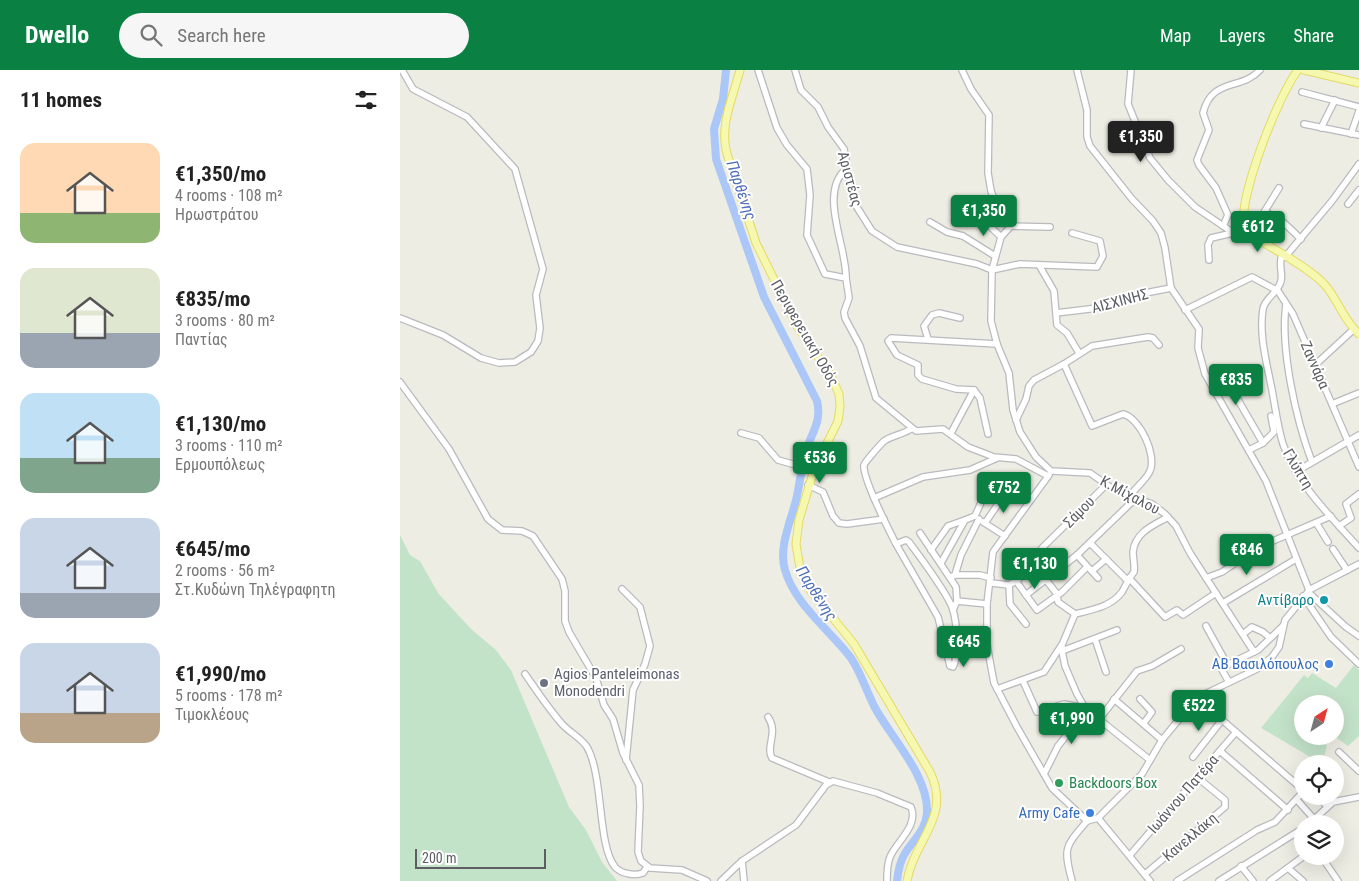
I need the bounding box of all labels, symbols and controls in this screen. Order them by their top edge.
search box [119,13,469,58]
text: Dwello [25,21,89,49]
icon: search [137,21,165,49]
text: Search here [177,24,266,47]
text: Map [1160,25,1191,46]
text: Layers [1219,25,1266,46]
text: Share [1294,25,1334,46]
icon: filters [352,86,380,114]
text: 11 homes [20,88,102,112]
pin: €1,350 [1100,121,1182,163]
text: €1,350 [1119,127,1163,146]
street label: Αριστέας [834,149,866,209]
water label: Παρθένης [722,158,761,222]
text: €1,350/mo [175,162,266,186]
icon: home [60,163,120,223]
text: 4 rooms · 108 m² [175,186,283,205]
pin: €1,350 [943,194,1025,237]
text: €1,350 [962,201,1006,220]
text: Ηρωστράτου [175,205,259,224]
pin: €612 [1228,210,1288,253]
text: €612 [1242,217,1274,236]
street label: Περιφερειακή Οδός [767,276,843,390]
street label: ΑΙΣΧΙΝΗΣ [1090,285,1150,317]
text: €835/mo [175,287,250,311]
icon: home [60,288,120,348]
text: 3 rooms · 80 m² [175,311,275,330]
text: Παντίας [175,330,227,349]
street label: Ζαννάρα [1297,338,1334,392]
pin: €835 [1206,364,1266,406]
text: €835 [1220,370,1252,389]
text: €1,130/mo [175,412,266,436]
icon: home [60,413,120,473]
text: 3 rooms · 110 m² [175,436,283,455]
pin: €536 [790,442,850,484]
street label: Γλύπτη [1279,446,1317,492]
text: €536 [804,448,836,467]
text: Ερμουπόλεως [175,455,265,474]
pin: €752 [974,472,1034,514]
street label: Κ.Μίχαλου [1097,472,1163,518]
text: €752 [988,478,1020,497]
street label: Σάμου [1059,492,1099,532]
pin: €846 [1217,534,1277,576]
text: €645/mo [175,537,250,561]
icon: home [60,538,120,598]
text: €846 [1231,540,1263,559]
pin: €1,130 [994,548,1076,590]
text: €1,130 [1013,554,1057,573]
text: 2 rooms · 56 m² [175,561,275,580]
water label: Παρθένης [792,562,841,624]
text: Στ.Κυδώνη Τηλέγραφητη [175,580,336,599]
place label: Αντίβαρο [1258,591,1314,609]
marker: Αντίβαρο [1318,594,1330,606]
pin: €645 [934,626,994,668]
text: €645 [948,632,980,651]
place label: ΑΒ Βασιλόπουλος [1212,655,1319,673]
marker: ΑΒ Βασιλόπουλος [1323,658,1335,670]
text: €1,990/mo [175,662,266,686]
icon: home [60,663,120,723]
place label: Agios Panteleimonas Monodendri [554,665,680,700]
marker: Agios Panteleimonas Monodendri [538,677,550,689]
text: 5 rooms · 178 m² [175,686,283,705]
pin: €522 [1169,690,1229,732]
north arrow [1294,695,1344,745]
map controls [1294,695,1344,865]
text: €522 [1183,696,1215,715]
pin: €1,990 [1031,702,1113,745]
text: Τιμοκλέους [175,705,249,724]
text: €1,990 [1050,709,1094,728]
street label: Ιωάννου Πατέρα [1144,751,1222,837]
button: locate [1294,755,1344,805]
place label: Backdoors Box [1069,774,1158,792]
marker: Backdoors Box [1053,777,1065,789]
place label: Army Cafe [1019,804,1080,822]
marker: Army Cafe [1084,807,1096,819]
street label: Κανελλάκη [1159,809,1221,865]
button: layers [1294,815,1344,865]
scale bar [415,846,546,869]
text: 200 m [422,850,457,866]

